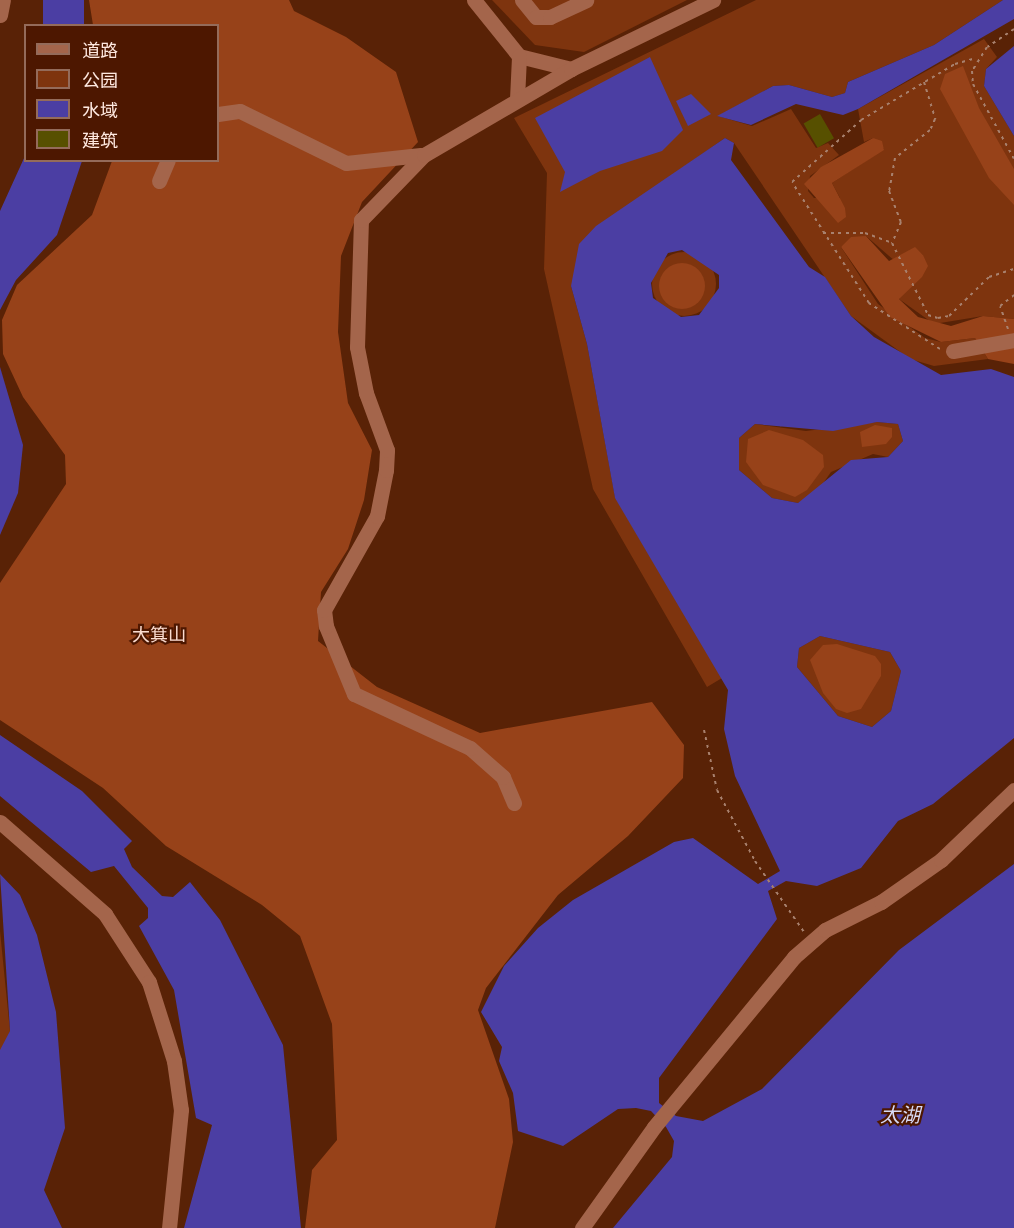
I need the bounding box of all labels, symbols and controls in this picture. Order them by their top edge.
legend [24,24,219,162]
text: 道路 [82,39,118,62]
text: 公园 [82,69,118,92]
text: 水域 [82,99,118,122]
text: 建筑 [82,129,118,152]
park label: 大箕山 [132,624,186,646]
water label: 太湖 [880,1102,920,1126]

